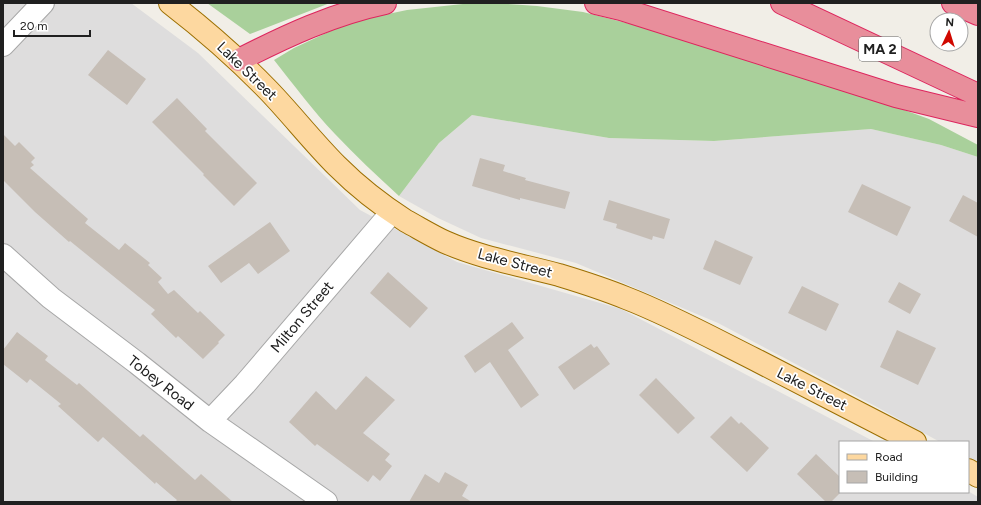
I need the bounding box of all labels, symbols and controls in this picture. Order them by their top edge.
scale bar [14,12,90,38]
north arrow [929,12,969,52]
text: N [945,16,954,29]
text: 20 m [20,19,48,33]
road number: MA 2 [859,37,901,61]
street label: Lake Street [213,38,281,104]
street label: Lake Street [476,244,555,282]
street label: Milton Street [267,277,337,356]
street label: Tobey Road [124,352,198,414]
street label: Lake Street [774,364,850,415]
legend [839,441,969,493]
text: Road [875,450,903,464]
text: Building [875,470,918,484]

